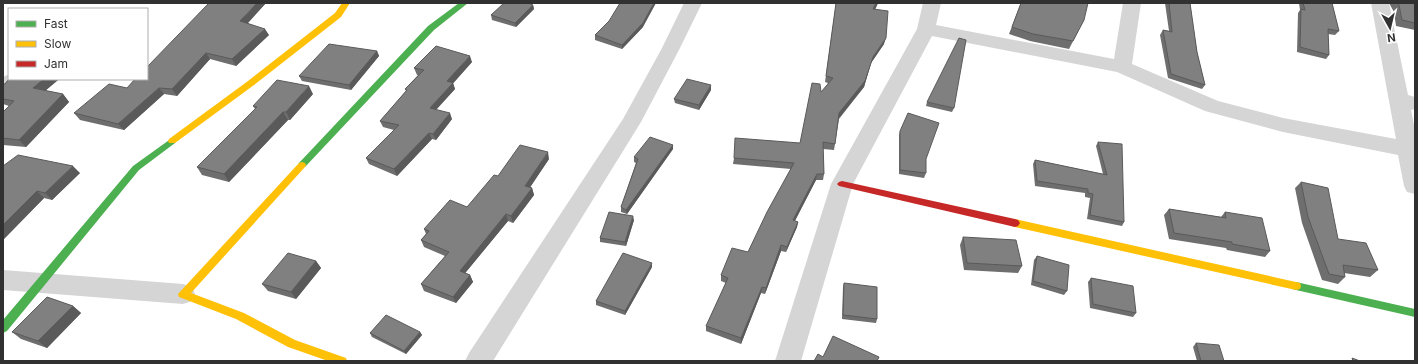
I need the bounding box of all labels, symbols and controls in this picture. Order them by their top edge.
legend [8,8,148,80]
north arrow [1370,8,1410,48]
text: Fast [44,16,68,31]
text: N [1386,30,1397,45]
text: Slow [44,36,72,51]
text: Jam [44,56,68,71]

